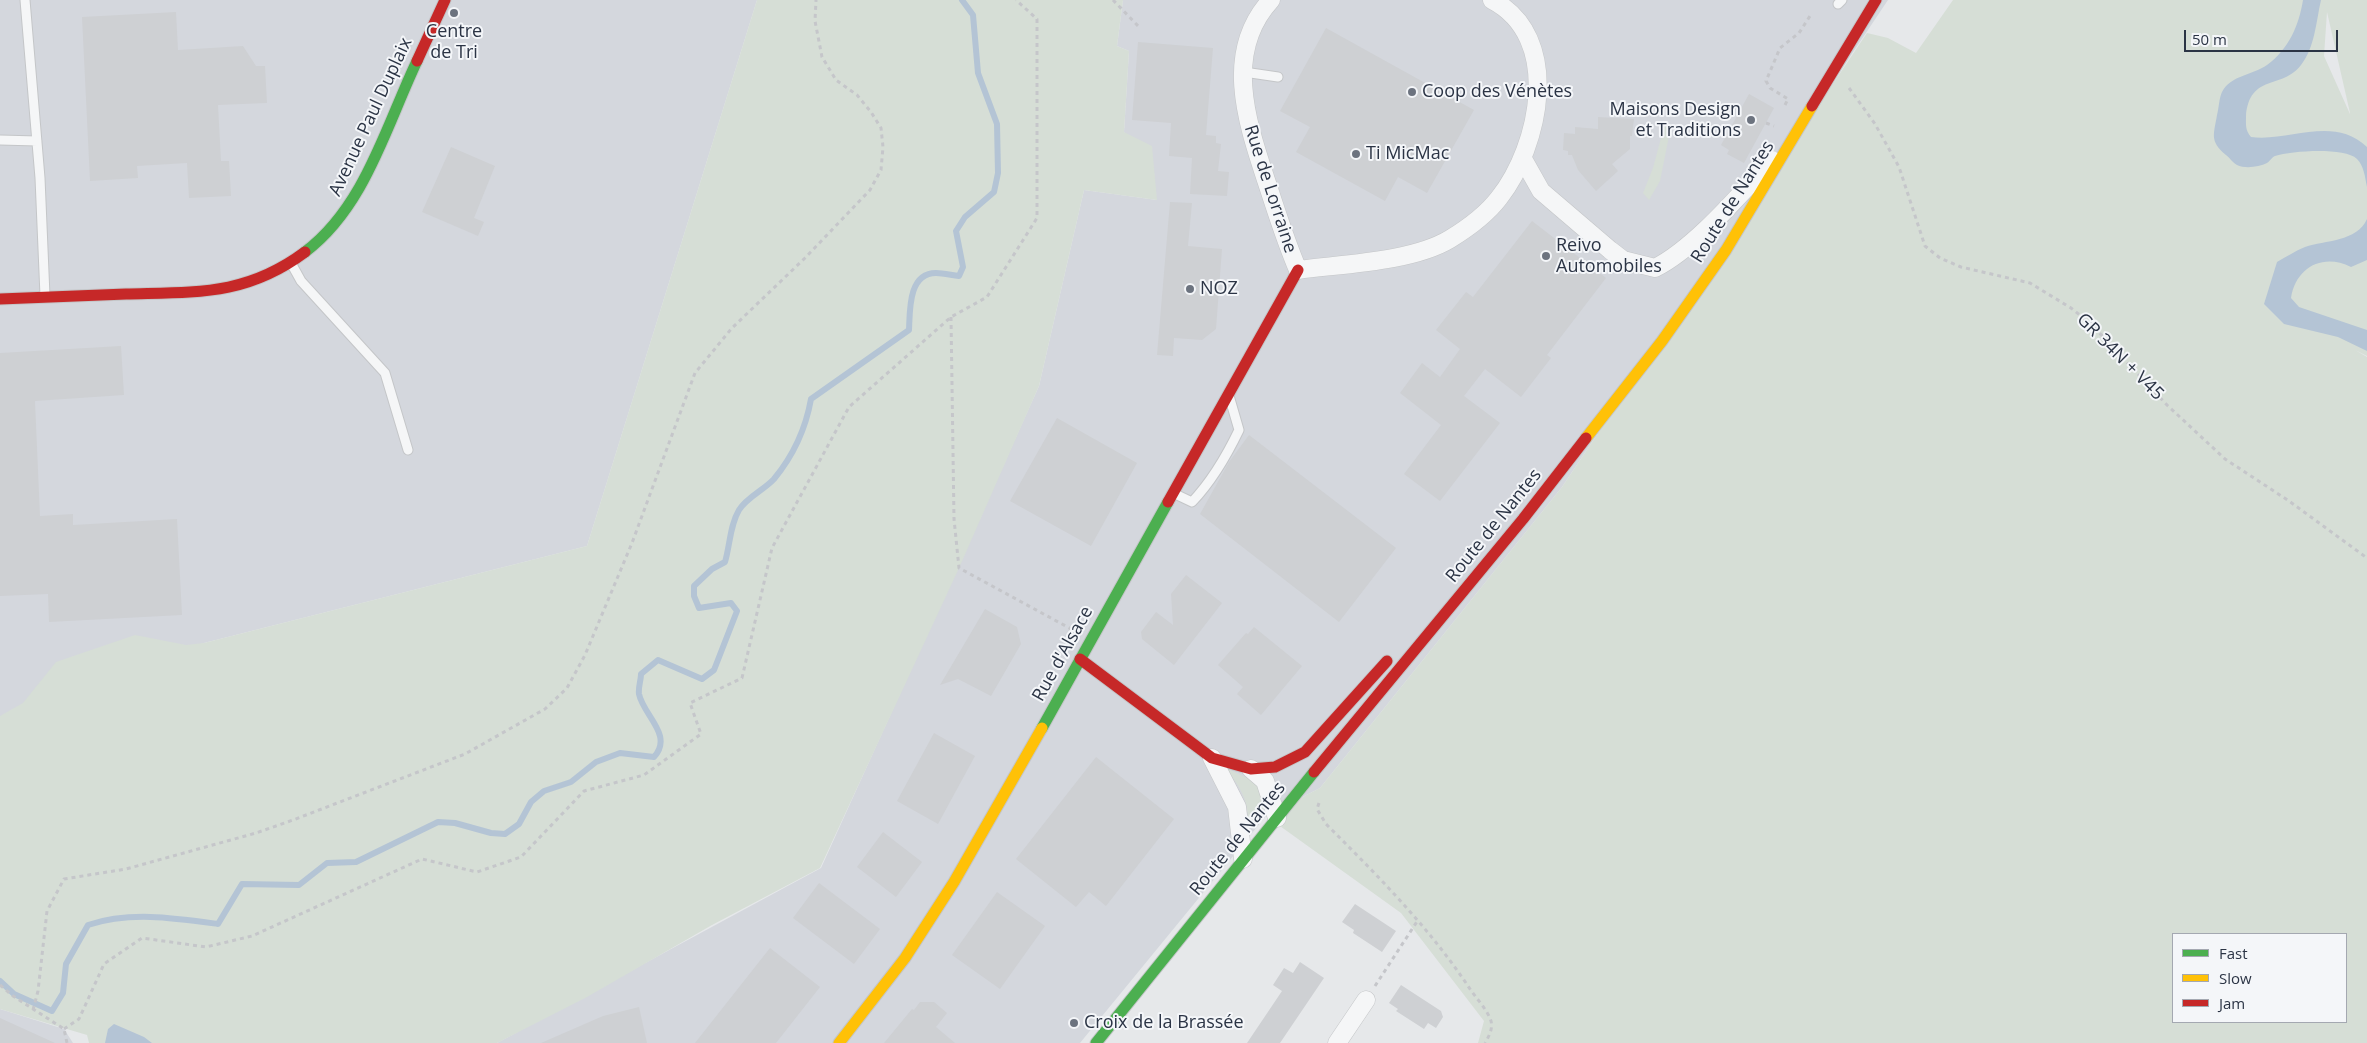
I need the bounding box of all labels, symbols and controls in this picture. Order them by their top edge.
marker: Centre de Tri [448,7,460,19]
scale bar [2187,20,2341,52]
place label: Centre de Tri [426,21,482,64]
text: 50 m [2192,29,2227,49]
street label: Avenue Paul Duplaix [325,34,417,200]
place label: Coop des Vénètes [1422,81,1572,103]
marker: Coop des Vénètes [1406,86,1418,98]
place label: Maisons Design et Traditions [1609,99,1741,142]
marker: Maisons Design et Traditions [1745,114,1757,126]
street label: Rue de Lorraine [1239,122,1301,256]
street label: Route de Nantes [1687,137,1779,267]
place label: Ti MicMac [1366,143,1449,165]
marker: Ti MicMac [1350,148,1362,160]
place label: Reivo Automobiles [1556,235,1662,278]
marker: Reivo Automobiles [1540,250,1552,262]
place label: NOZ [1200,278,1238,300]
marker: NOZ [1184,283,1196,295]
street label: GR 34N + V45 [2072,309,2168,405]
street label: Route de Nantes [1442,465,1546,587]
street label: Rue d'Alsace [1028,603,1098,705]
street label: Route de Nantes [1186,778,1290,900]
legend [2172,933,2347,1023]
text: Fast [2219,943,2248,963]
text: Slow [2219,968,2252,988]
text: Jam [2219,993,2245,1013]
place label: Croix de la Brassée [1084,1012,1244,1034]
marker: Croix de la Brassée [1068,1017,1080,1029]

